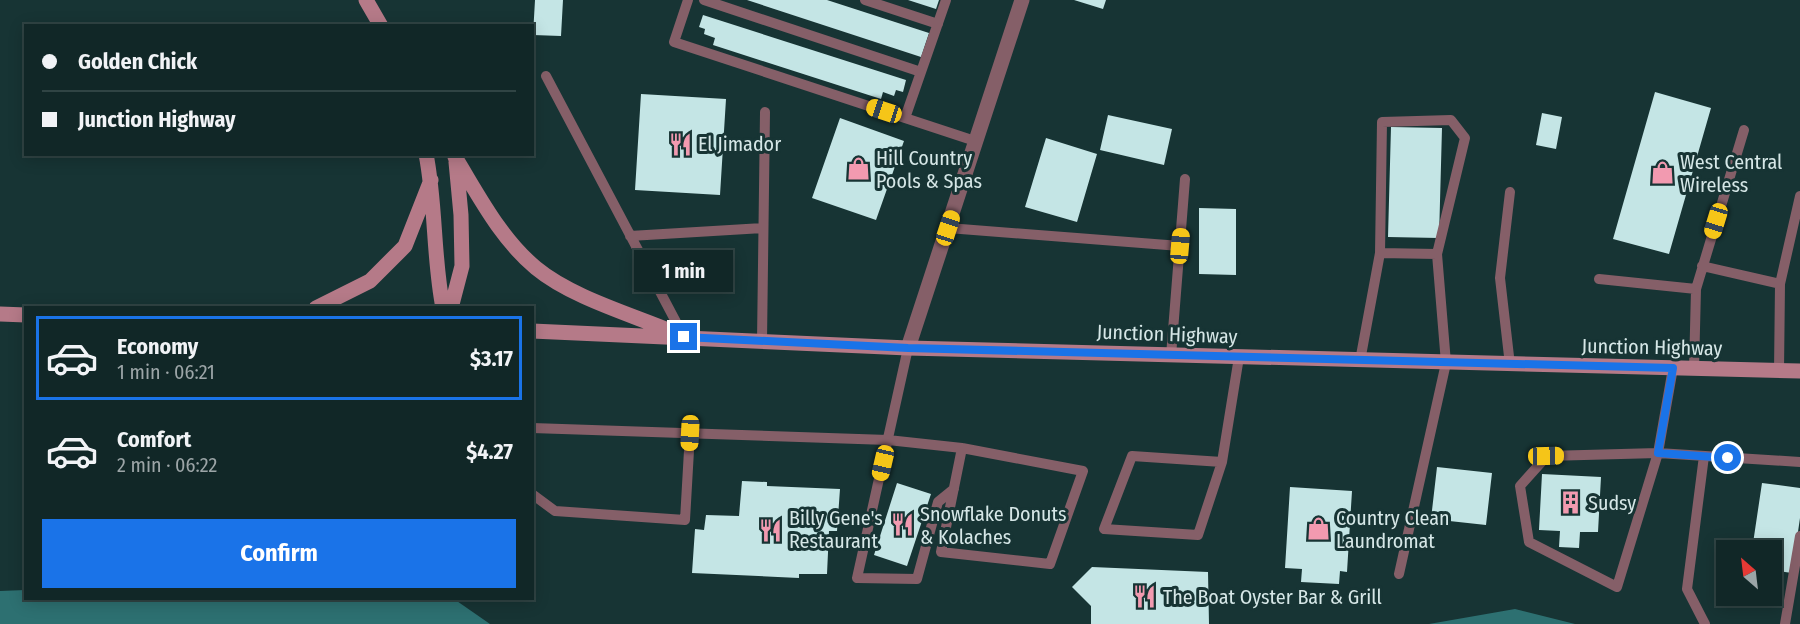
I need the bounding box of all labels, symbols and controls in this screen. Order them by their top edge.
text: Golden Chick [78,48,197,75]
car [864,97,904,125]
text: Junction Highway [78,106,235,133]
restaurant icon: El Jimador [667,131,693,157]
place label: El Jimador [698,132,781,156]
place label: Hill Country Pools & Spas [876,146,982,193]
place label: West Central Wireless [1680,150,1782,197]
shop icon: Hill Country Pools & Spas [845,156,871,182]
shop icon: West Central Wireless [1649,160,1675,186]
car [1702,201,1730,241]
car [934,208,962,248]
car [1169,227,1191,265]
callout: 1 min [634,250,734,292]
text: 1 min [662,259,705,283]
street label: Junction Highway [1096,320,1238,348]
route end [670,323,697,350]
icon: car [45,331,99,385]
text: Economy [117,333,198,360]
street label: Junction Highway [1581,334,1723,360]
text: $3.17 [470,345,513,372]
text: 1 min · 06:21 [117,360,215,384]
car [680,415,700,451]
icon: car [45,424,99,478]
text: Comfort [117,426,191,453]
text: $4.27 [466,438,513,465]
car [870,443,896,483]
route start [1714,444,1741,471]
car [1528,447,1564,465]
text: 2 min · 06:22 [117,453,217,477]
building icon: Sudsy [1557,490,1583,516]
place label: Sudsy [1588,491,1636,515]
place label: Snowflake Donuts & Kolaches [920,502,1067,549]
place label: Billy Gene's Restaurant [789,506,883,553]
place label: Country Clean Laundromat [1336,506,1450,553]
restaurant icon: Snowflake Donuts & Kolaches [889,512,915,538]
shop icon: Country Clean Laundromat [1305,516,1331,542]
restaurant icon: Billy Gene's Restaurant [758,517,784,543]
button: Confirm [42,519,516,588]
north arrow [1716,540,1782,606]
map controls [1716,540,1782,606]
restaurant icon: The Boat Oyster Bar & Grill [1132,584,1158,610]
place label: The Boat Oyster Bar & Grill [1163,585,1382,609]

